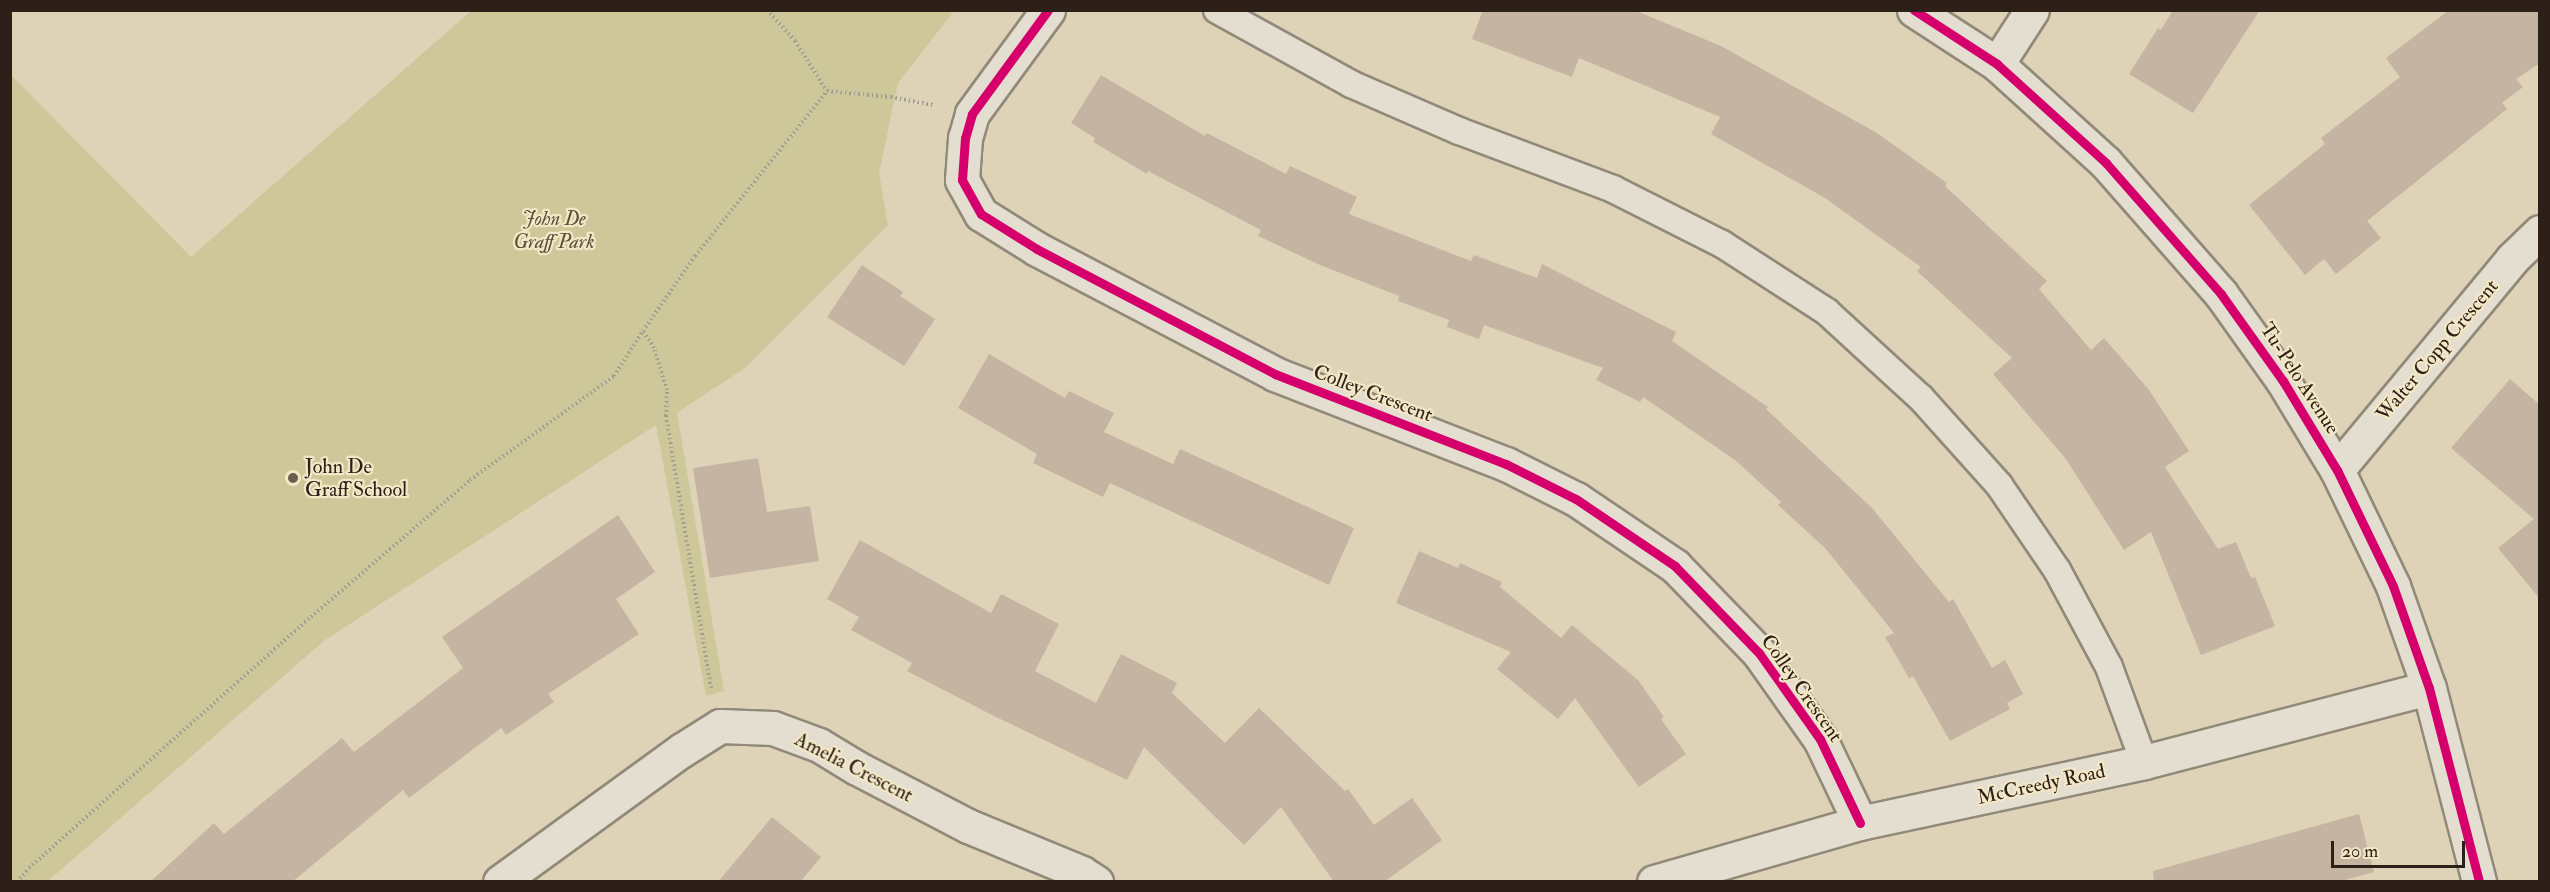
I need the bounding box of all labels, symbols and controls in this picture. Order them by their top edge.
park label: John De Graff Park [514,207,594,254]
street label: Walter Copp Crescent [2371,274,2503,426]
street label: Tu-Pelo Avenue [2255,318,2345,438]
street label: Colley Crescent [1310,359,1436,427]
place label: John De Graff School [305,454,407,501]
marker: John De Graff School [286,471,300,485]
street label: Colley Crescent [1756,630,1848,746]
street label: Amelia Crescent [791,727,917,807]
street label: McCreedy Road [1975,759,2107,809]
scale bar [2334,829,2468,867]
text: 20 m [2342,840,2378,863]

